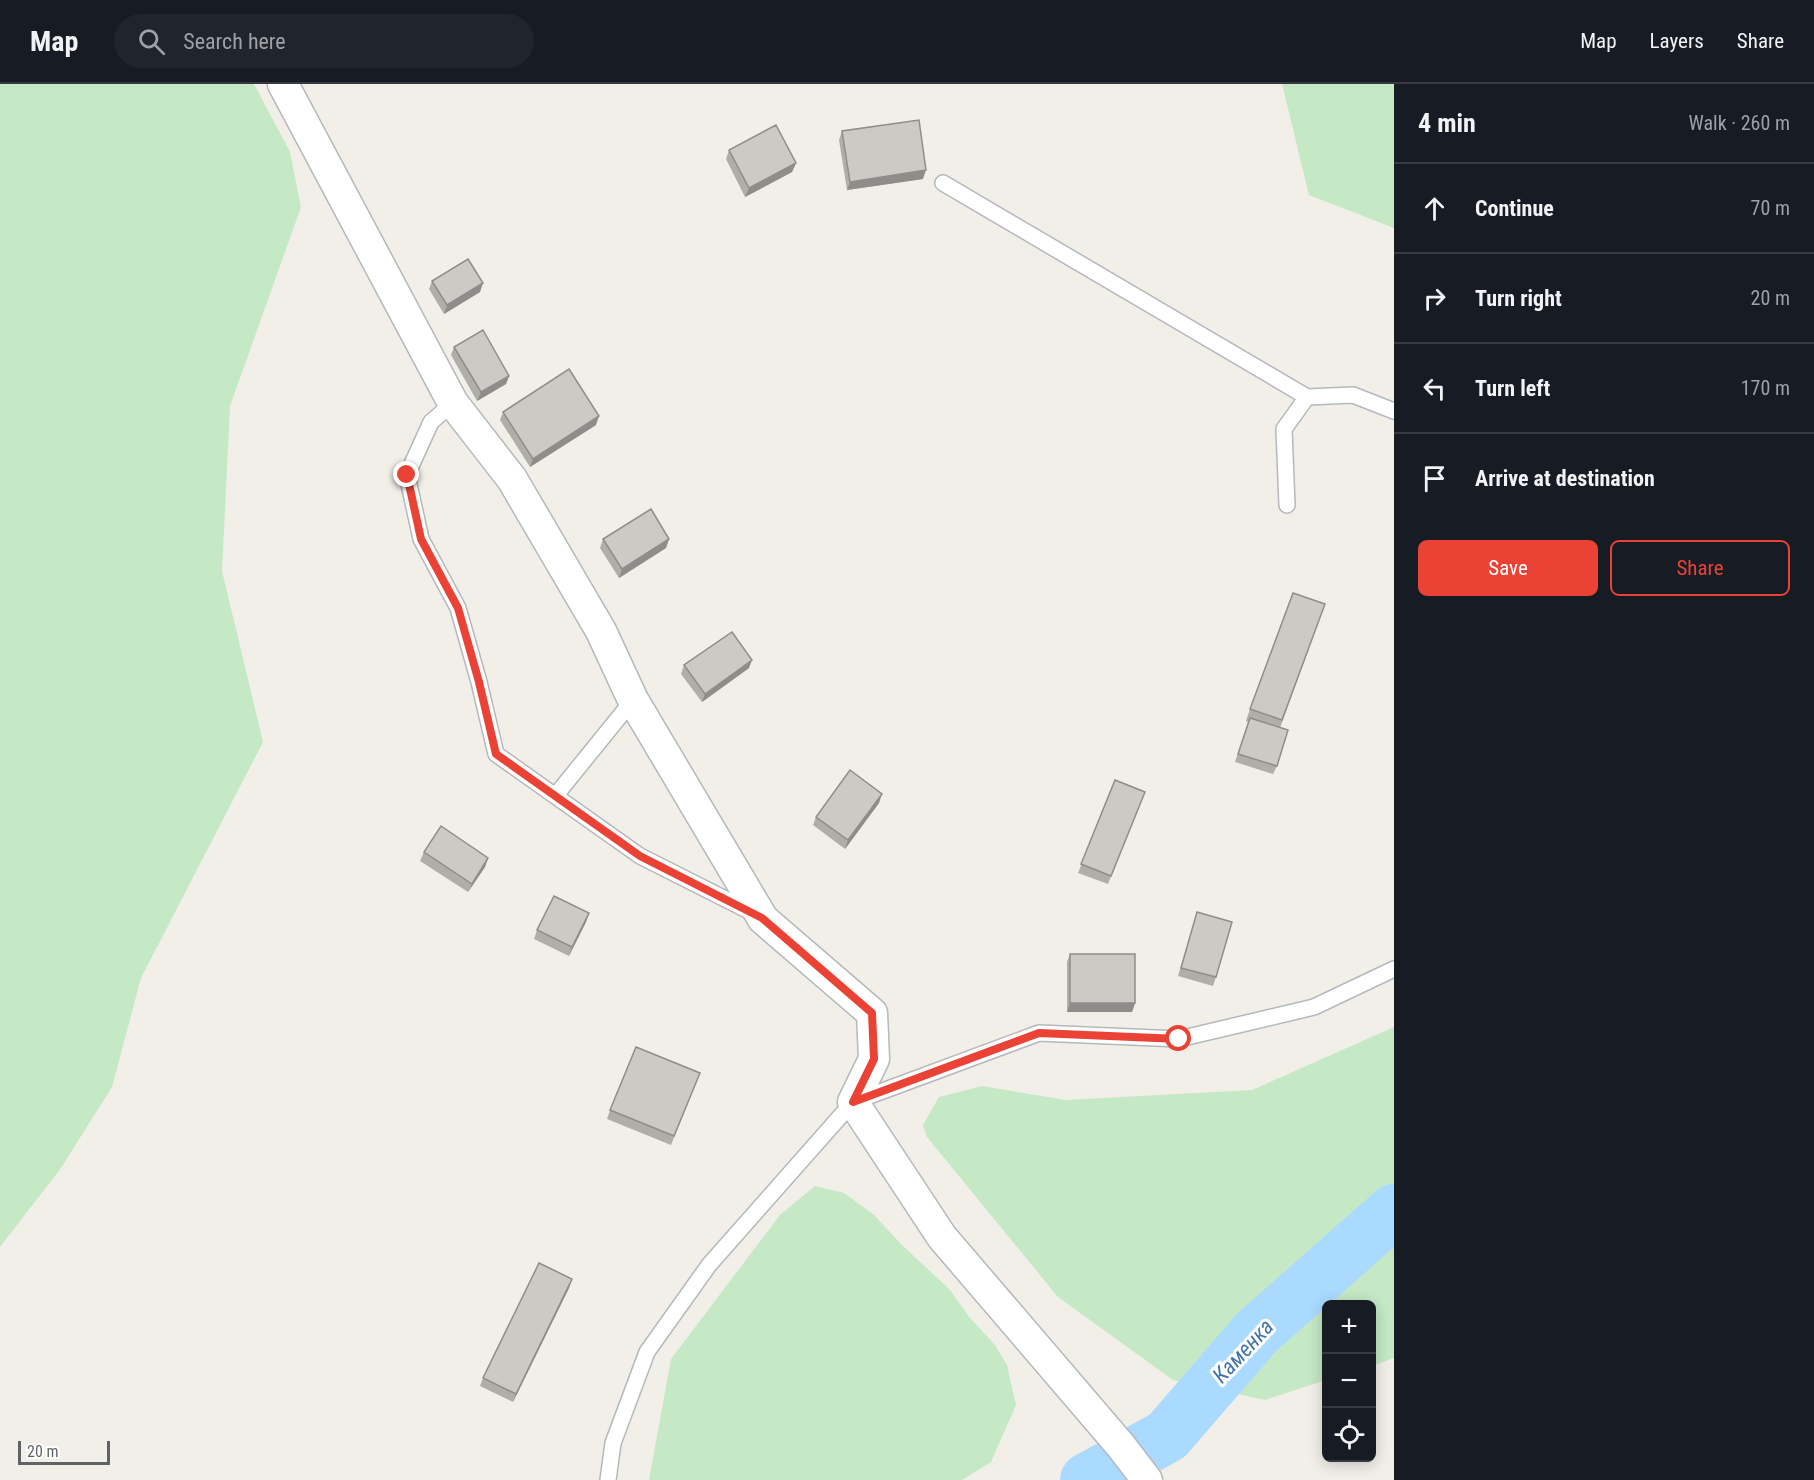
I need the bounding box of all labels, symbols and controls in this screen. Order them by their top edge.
search box [114,14,534,68]
text: Map [30,25,78,58]
icon: search [135,25,168,58]
text: Search here [183,29,286,54]
text: Map [1580,29,1617,53]
text: Layers [1650,29,1704,53]
text: Share [1737,29,1784,53]
text: 4 min [1418,108,1476,138]
text: Walk · 260 m [1689,111,1790,135]
icon: ahead [1418,192,1451,225]
text: Continue [1475,196,1554,221]
text: 70 m [1751,196,1790,220]
icon: right [1418,282,1451,315]
text: Turn right [1475,286,1562,311]
text: 20 m [1751,286,1790,310]
icon: left [1418,372,1451,405]
text: Turn left [1475,376,1550,401]
text: 170 m [1741,376,1790,400]
route end [393,461,419,487]
icon: arrive [1418,462,1451,495]
text: Arrive at destination [1475,466,1655,491]
button: Save [1418,540,1598,596]
button: Share [1610,540,1790,596]
route start [1165,1025,1191,1051]
map controls [1322,1300,1376,1462]
button: + [1322,1300,1376,1354]
water label: Каменка [1207,1314,1279,1388]
button: − [1322,1354,1376,1408]
button: locate [1322,1408,1376,1462]
scale bar [18,1438,110,1466]
text: 20 m [27,1442,59,1461]

